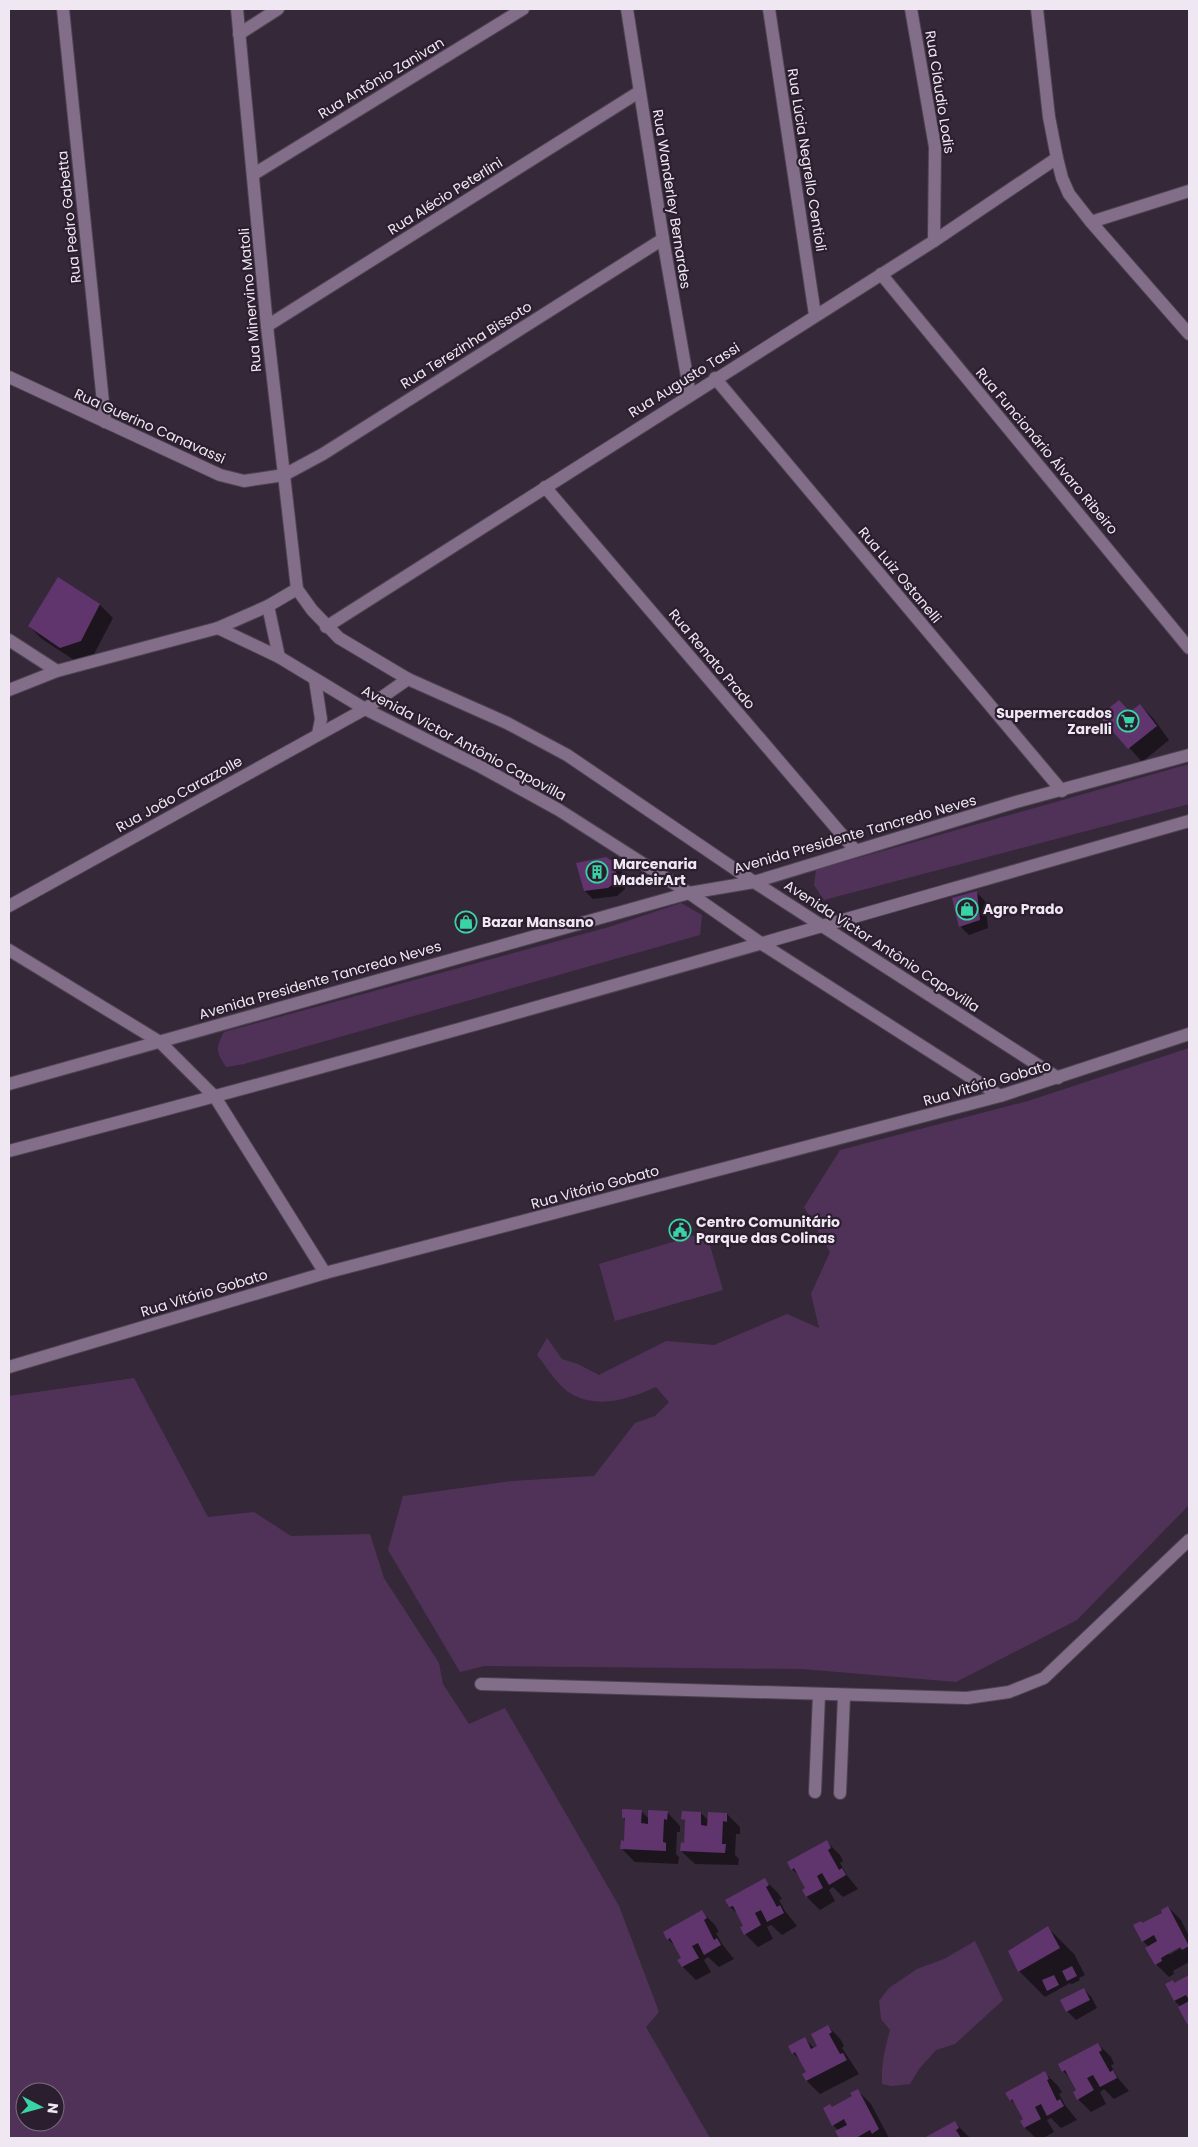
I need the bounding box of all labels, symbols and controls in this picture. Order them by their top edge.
street label: Rua Cláudio Lodis [920,29,960,155]
street label: Rua Antônio Zanivan [314,32,448,124]
street label: Rua Lúcia Negrello Centioli [783,67,831,253]
street label: Rua Wanderley Bernardes [648,108,696,290]
street label: Rua Pedro Gabetta [52,150,86,284]
street label: Rua Alécio Peterlini [384,153,506,239]
street label: Rua Minervino Matoli [234,227,266,373]
street label: Rua Terezinha Bissoto [396,296,536,394]
street label: Rua Augusto Tassi [625,338,743,422]
street label: Rua Funcionário Álvaro Ribeiro [971,363,1123,539]
street label: Rua Guerino Canavassi [71,384,229,468]
street label: Rua Luiz Ostanelli [854,523,946,627]
street label: Rua Renato Prado [664,605,760,713]
street label: Avenida Victor Antônio Capovilla [358,680,570,806]
place label: Supermercados Zarelli [996,703,1112,739]
supermarket icon: Supermercados Zarelli [1116,709,1140,733]
street label: Rua João Carazzolle [112,751,246,837]
street label: Avenida Presidente Tancredo Neves [731,790,979,878]
place label: Marcenaria MadeirArt [613,854,697,890]
building icon: Marcenaria MadeirArt [585,860,609,884]
street label: Avenida Victor Antônio Capovilla [780,875,984,1017]
shop icon: Agro Prado [955,897,979,921]
place label: Agro Prado [983,899,1063,919]
shop icon: Bazar Mansano [454,910,478,934]
place label: Bazar Mansano [482,912,594,932]
street label: Avenida Presidente Tancredo Neves [196,936,444,1024]
street label: Rua Vitório Gobato [921,1055,1053,1111]
street label: Rua Vitório Gobato [529,1160,661,1214]
place label: Centro Comunitário Parque das Colinas [696,1212,840,1248]
public building icon: Centro Comunitário Parque das Colinas [668,1218,692,1242]
street label: Rua Vitório Gobato [138,1264,270,1322]
north arrow [15,2082,65,2132]
text: N [42,2102,63,2115]

